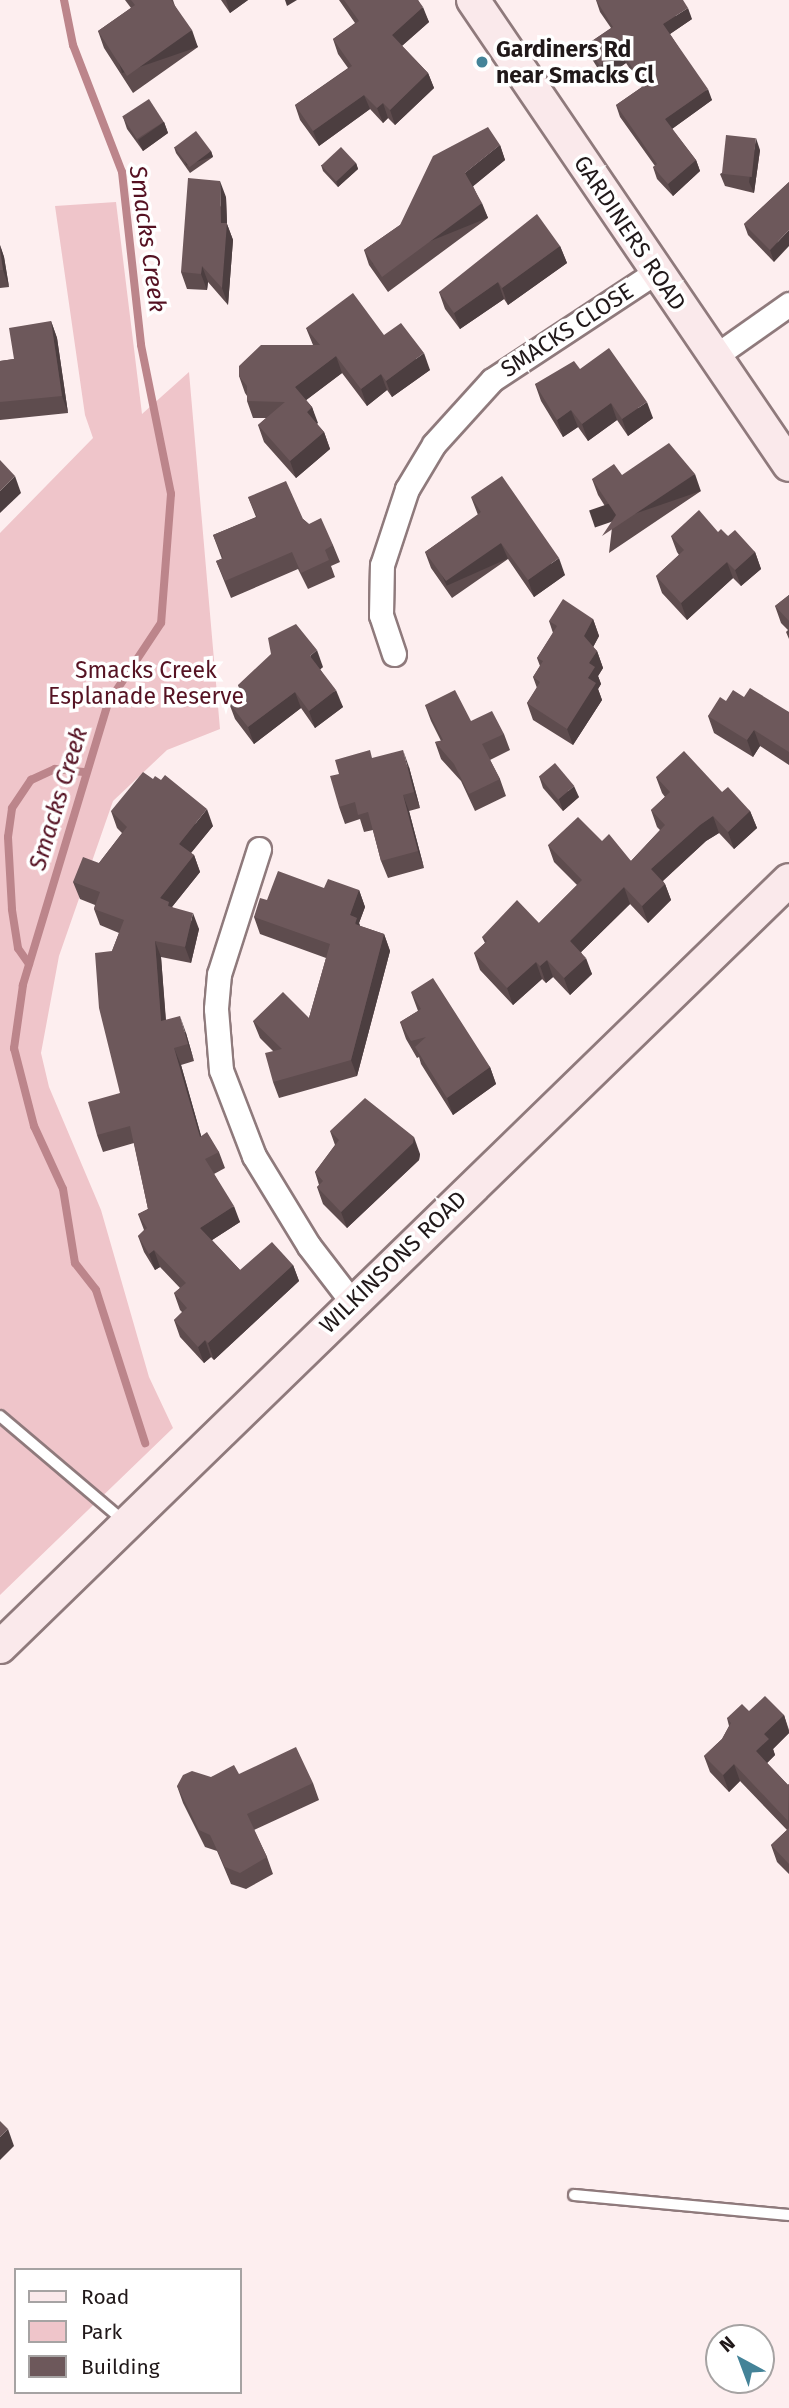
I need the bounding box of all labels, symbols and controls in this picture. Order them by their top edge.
place label: Gardiners Rd near Smacks Cl [496,35,654,89]
marker: Gardiners Rd near Smacks Cl [474,54,490,70]
street label: GARDINERS ROAD [568,150,692,316]
water label: Smacks Creek [122,164,172,314]
street label: SMACKS CLOSE [496,277,638,383]
park label: Smacks Creek Esplanade Reserve [48,656,244,710]
water label: Smacks Creek [24,724,94,874]
street label: WILKINSONS ROAD [314,1185,472,1339]
legend [14,2268,242,2394]
text: Road [81,2284,129,2310]
text: Park [81,2319,122,2345]
north arrow [705,2324,775,2394]
text: N [715,2331,740,2357]
text: Building [81,2354,160,2380]

